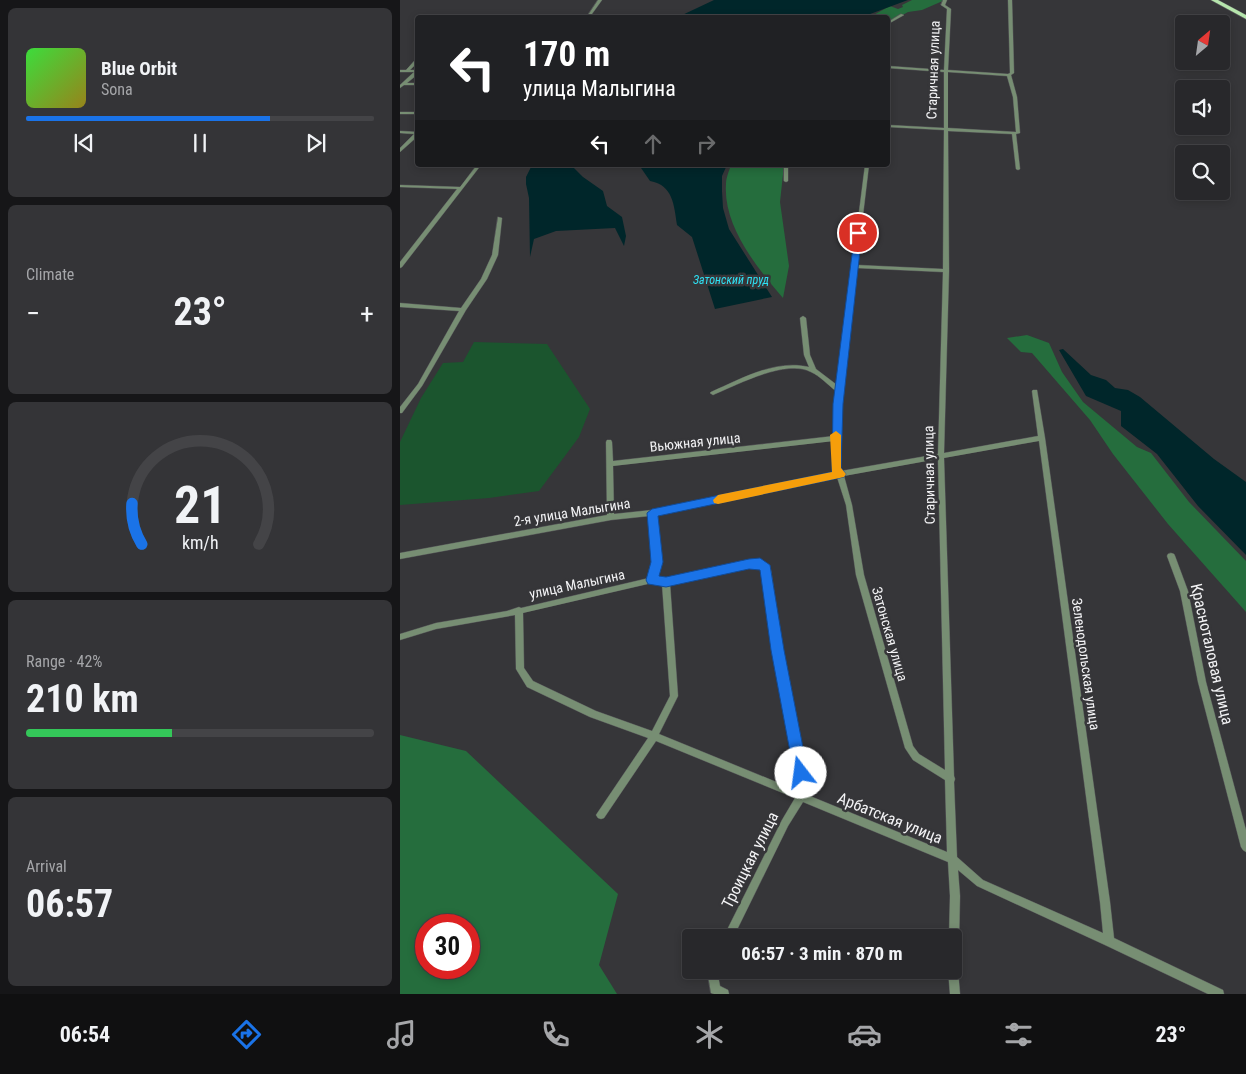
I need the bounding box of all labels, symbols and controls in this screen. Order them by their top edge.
north arrow [1175,15,1230,70]
map controls [1175,15,1230,200]
street label: Старичная улица [923,20,943,120]
text: 170 m [523,34,610,75]
icon: left [440,35,505,100]
text: Blue Orbit [101,57,177,80]
text: улица Малыгина [523,76,676,101]
text: Sona [101,80,133,99]
button: sound [1175,80,1230,135]
icon: previous [70,129,98,157]
icon: pause [186,129,214,157]
icon: next [302,129,330,157]
icon: left [586,130,614,158]
icon: ahead [639,130,667,158]
icon: right [692,130,720,158]
button: search [1175,145,1230,200]
pin [837,212,879,254]
icon: arrive [844,219,872,247]
text: Climate [26,265,74,284]
water label: Затонский пруд [693,273,769,287]
text: 23° [173,290,227,334]
text: − [26,297,40,330]
text: + [360,297,374,330]
street label: Старичная улица [920,425,938,525]
street label: Вьюжная улица [649,429,741,455]
text: 21 [174,475,226,536]
street label: 2-я улица Малыгина [513,495,631,529]
text: km/h [182,532,218,553]
street label: улица Малыгина [528,566,626,602]
street label: Красноталовая улица [1187,582,1237,726]
street label: Затонская улица [869,585,911,683]
street label: Зеленодольская улица [1069,597,1103,731]
text: Range · 42% [26,652,102,671]
text: 210 km [26,677,139,721]
position arrow [774,746,826,798]
street label: Арбатская улица [835,788,945,848]
street label: Троицкая улица [718,809,782,911]
text: Arrival [26,857,67,876]
text: 06:57 [26,882,113,926]
speed limit sign: 30 [415,914,480,979]
text: 06:57 · 3 min · 870 m [741,942,903,965]
icon: directions [229,1017,264,1052]
icon: music [384,1017,419,1052]
icon: phone [538,1017,573,1052]
icon: climate [692,1017,727,1052]
icon: car [847,1017,882,1052]
icon: filters [1001,1017,1036,1052]
text: 06:54 [60,1022,110,1047]
text: 23° [1155,1022,1186,1047]

